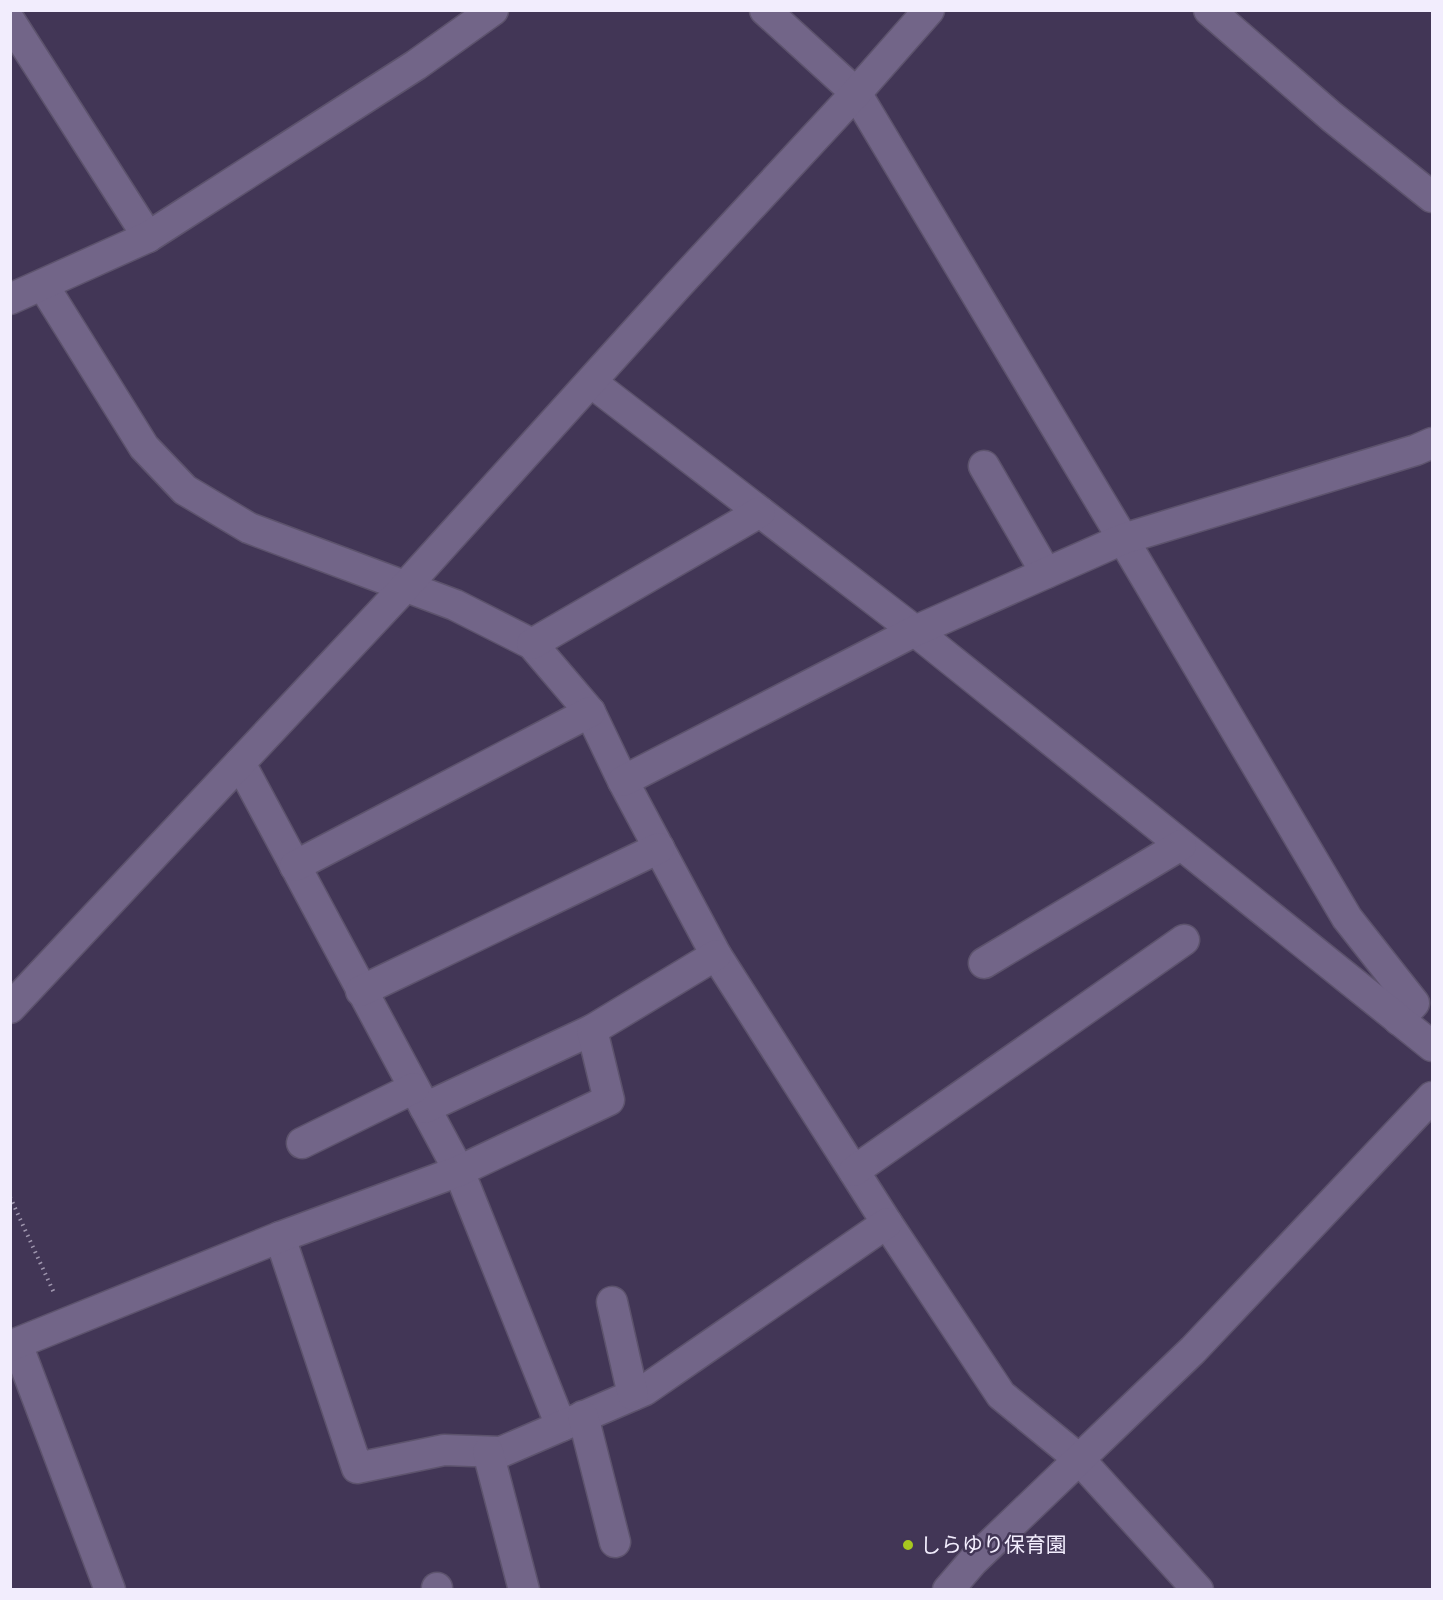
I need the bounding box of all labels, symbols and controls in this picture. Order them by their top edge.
place label: しらゆり保育園 [920,1532,1067,1557]
marker: しらゆり保育園 [901,1538,915,1552]

